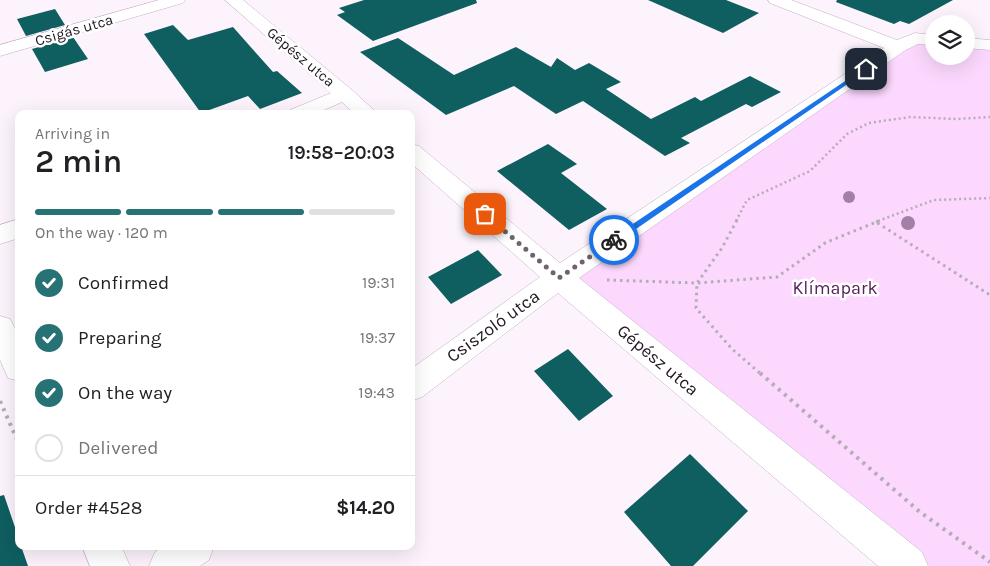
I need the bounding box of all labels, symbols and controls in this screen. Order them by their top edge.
street label: Csigás utca [33,10,115,50]
map controls [925,15,975,65]
button: layers [925,15,975,65]
street label: Gépész utca [263,23,339,91]
pin [845,48,887,90]
icon: home [852,55,880,83]
text: Arriving in [35,124,110,143]
text: 19:58–20:03 [288,142,395,164]
text: 2 min [35,143,122,180]
pin [464,193,506,235]
icon: bag [471,200,499,228]
courier [589,215,639,265]
text: On the way · 120 m [35,223,168,242]
icon: bike [600,226,628,254]
icon: check [35,269,63,297]
text: Confirmed [78,272,169,294]
text: 19:31 [362,273,395,292]
park label: Klímapark [792,277,878,299]
street label: Csiszoló utca [442,285,544,367]
street label: Gépész utca [613,320,703,400]
icon: check [35,324,63,352]
text: Preparing [78,327,161,349]
text: 19:37 [360,328,395,347]
icon: check [35,379,63,407]
text: On the way [78,382,172,404]
text: 19:43 [358,383,395,402]
text: Delivered [78,437,158,459]
text: Order #4528 [35,497,142,519]
text: $14.20 [336,497,395,519]

